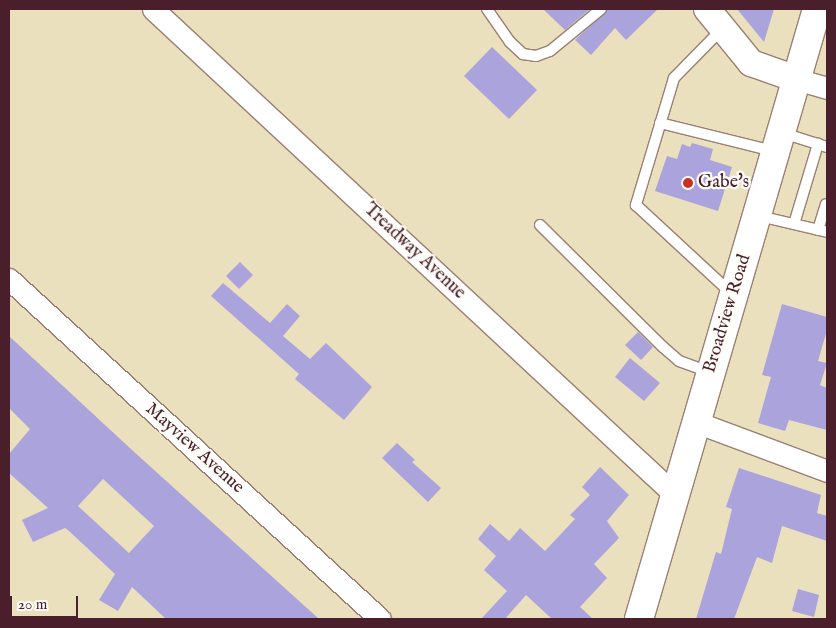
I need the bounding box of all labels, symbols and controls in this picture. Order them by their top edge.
place label: Gabe's [698,172,749,194]
marker: Gabe's [682,177,694,189]
street label: Treadway Avenue [359,199,469,305]
street label: Broadview Road [700,252,756,376]
street label: Mayview Avenue [140,399,248,499]
scale bar [12,586,80,618]
text: 20 m [18,595,47,614]

